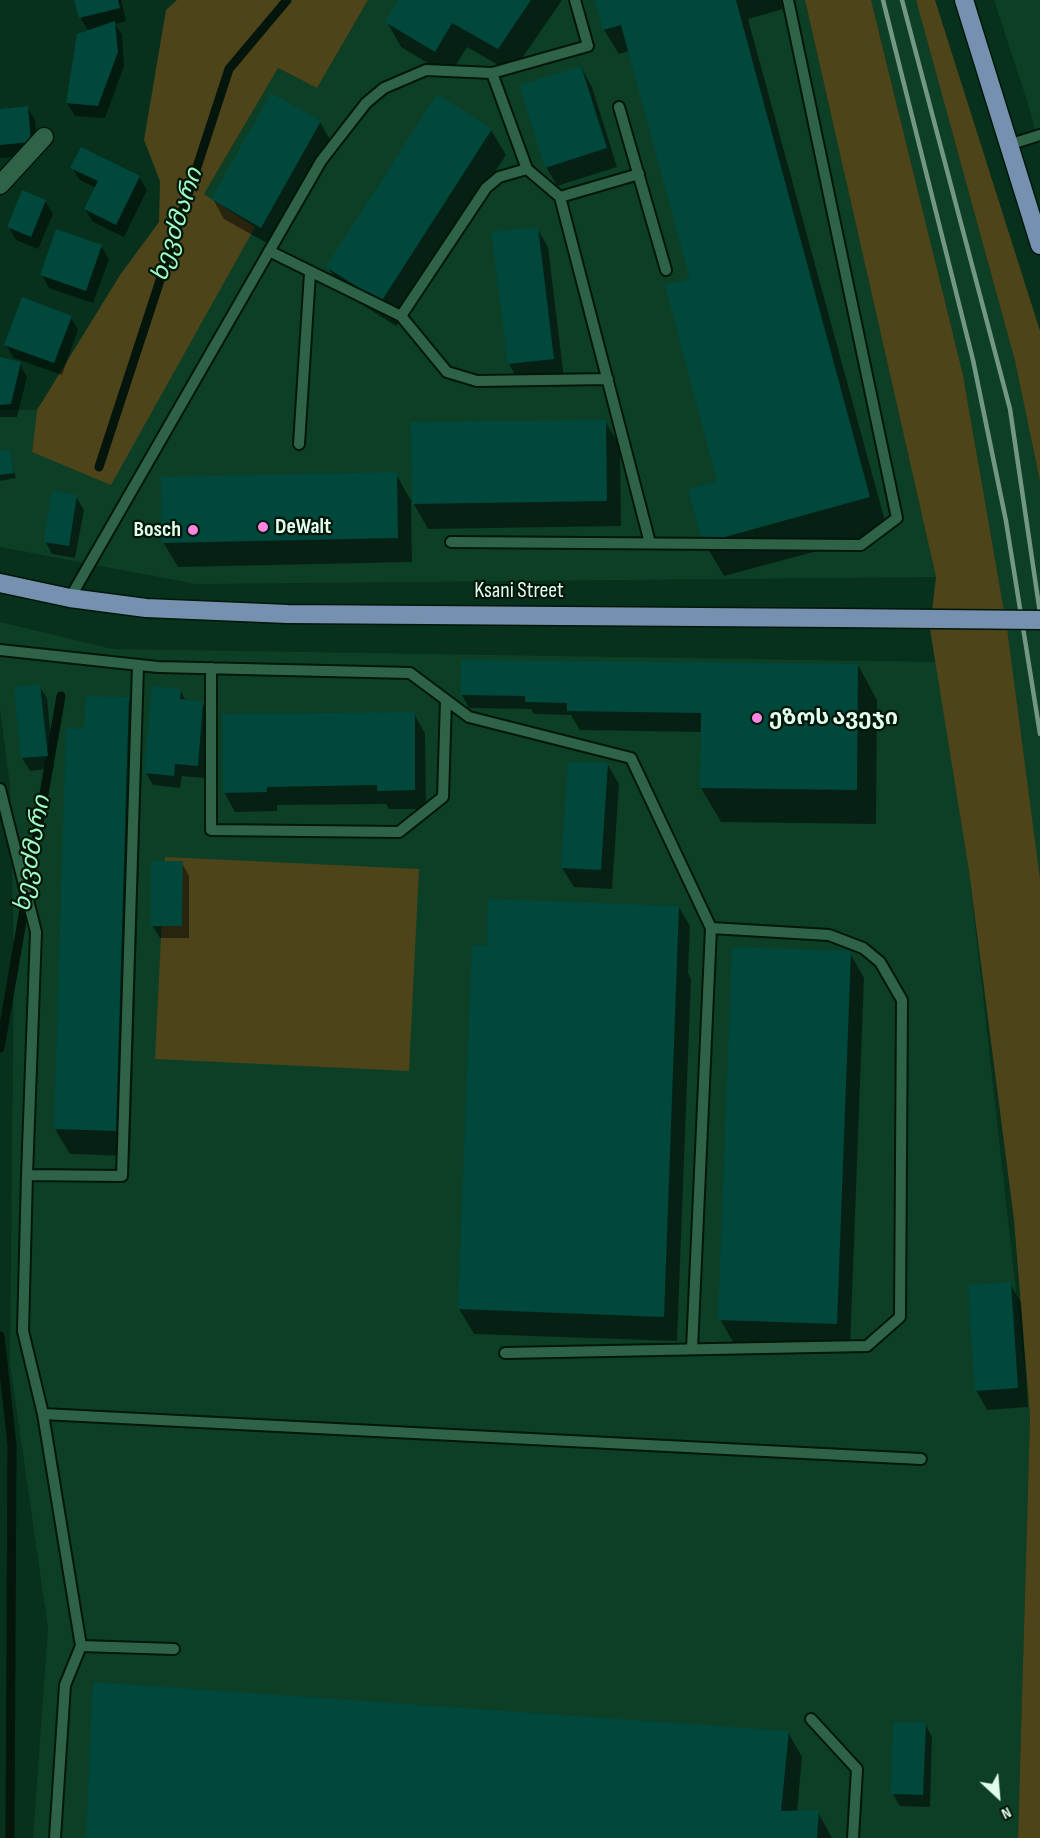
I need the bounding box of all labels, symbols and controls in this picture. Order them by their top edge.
water label: ხევძმარი [146,165,210,285]
place label: DeWalt [275,514,331,540]
place label: Bosch [133,517,181,543]
marker: DeWalt [256,520,270,534]
marker: Bosch [186,523,200,537]
street label: Ksani Street [474,578,564,604]
place label: ეზოს ავეჯი [769,705,898,731]
marker: ეზოს ავეჯი [750,711,764,725]
water label: ხევძმარი [9,794,57,914]
north arrow [968,1766,1028,1826]
text: N [998,1802,1014,1823]

